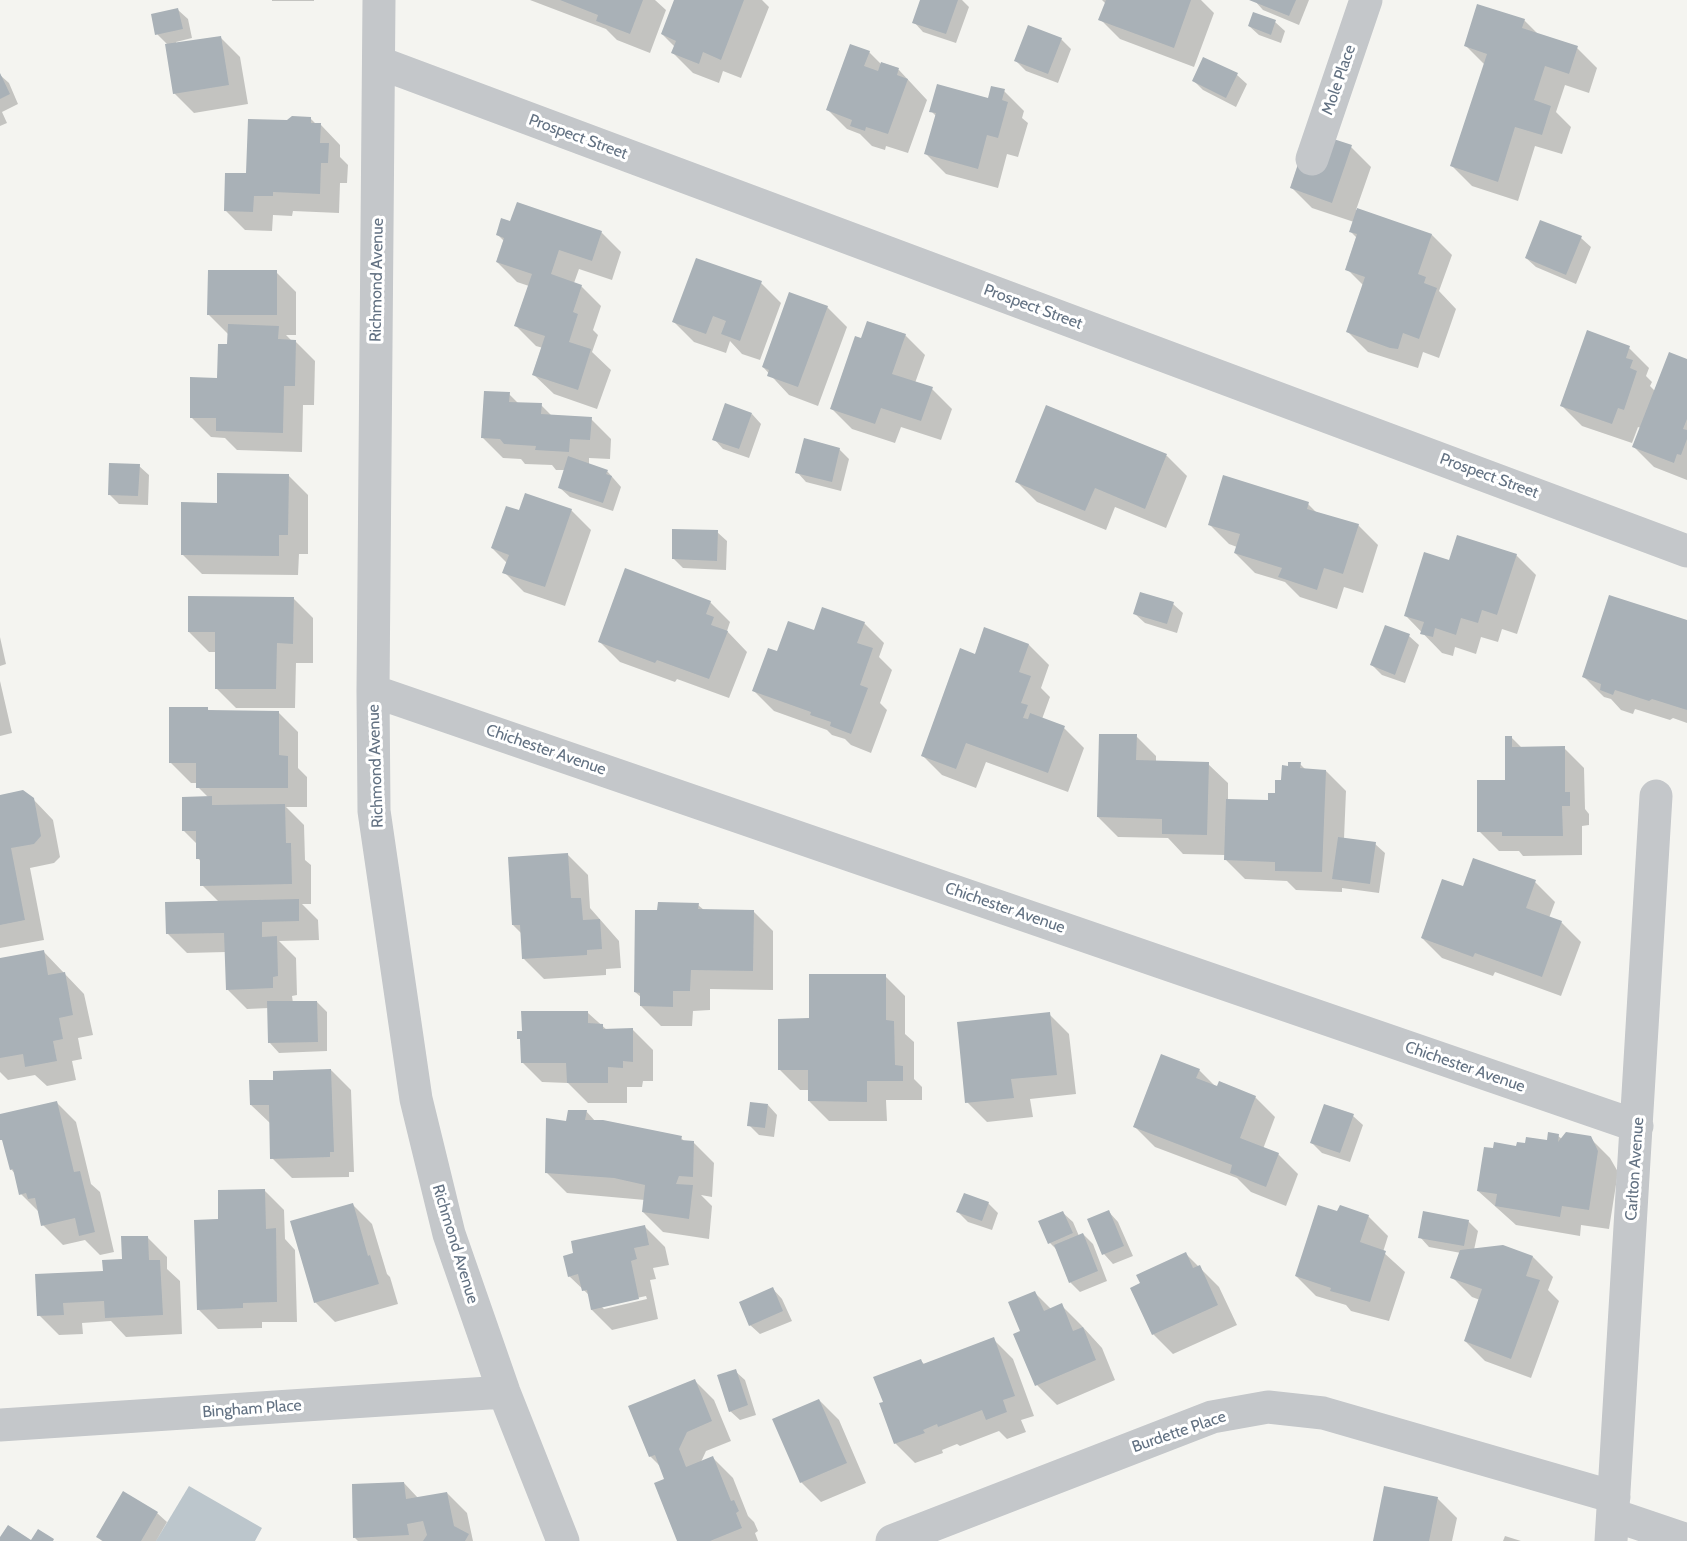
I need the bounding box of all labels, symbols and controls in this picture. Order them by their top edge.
street label: Mole Place [1318,42,1360,118]
street label: Prospect Street [526,110,630,164]
street label: Richmond Avenue [366,218,388,342]
street label: Prospect Street [981,280,1085,334]
street label: Prospect Street [1437,449,1541,503]
street label: Richmond Avenue [364,704,388,828]
street label: Chichester Avenue [484,720,608,780]
street label: Chichester Avenue [943,878,1067,938]
street label: Chichester Avenue [1403,1037,1527,1097]
street label: Carlton Avenue [1622,1117,1648,1221]
street label: Richmond Avenue [428,1182,482,1306]
street label: Bingham Place [202,1396,302,1422]
street label: Burdette Place [1129,1407,1229,1457]

